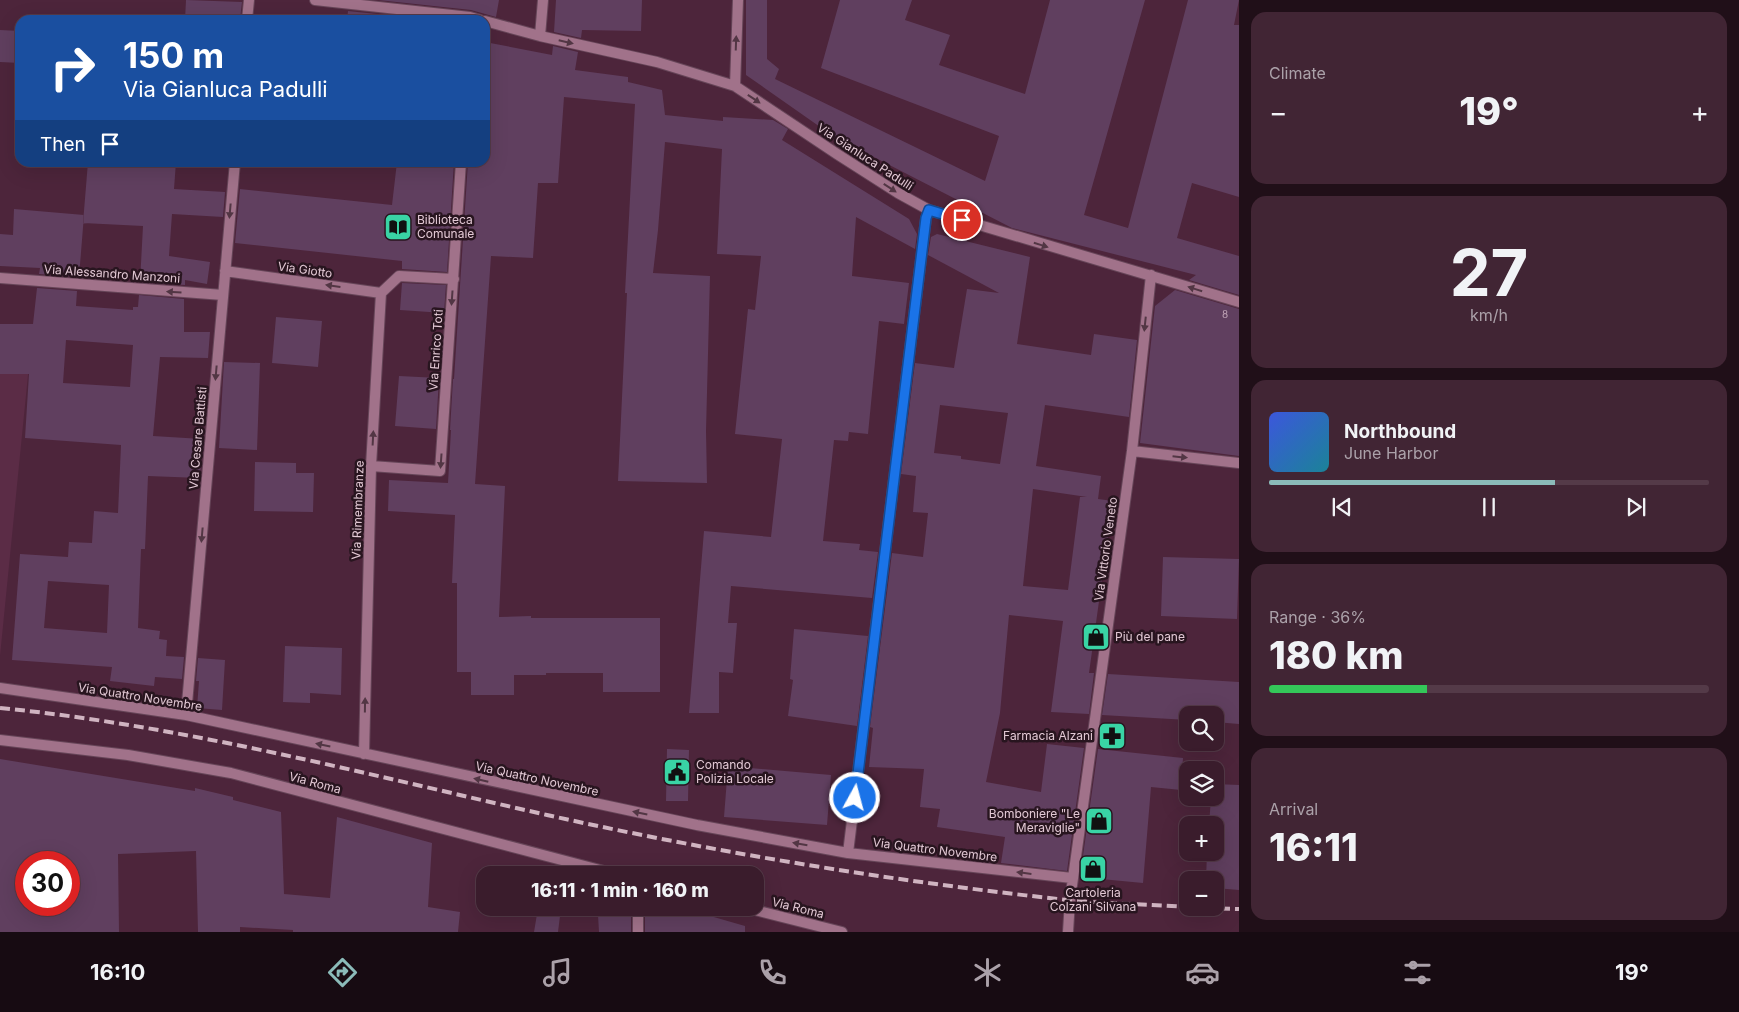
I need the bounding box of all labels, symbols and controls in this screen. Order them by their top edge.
text: 150 m [123,34,224,76]
icon: right [40,35,105,100]
one-way arrow [733,35,741,51]
one-way arrow [559,38,574,46]
text: Climate [1269,63,1326,83]
text: Via Gianluca Padulli [123,76,328,102]
text: 19° [1459,88,1519,134]
one-way arrow [747,94,761,104]
text: − [1269,95,1288,129]
text: + [1690,95,1709,129]
street label: Via Gianluca Padulli [814,120,916,193]
icon: arrive [96,130,124,158]
text: Then [40,133,86,156]
one-way arrow [883,183,896,193]
pin [941,199,983,241]
one-way arrow [226,203,234,219]
icon: arrive [948,206,976,234]
library icon: Biblioteca Comunale [383,212,413,242]
place label: Biblioteca Comunale [417,212,474,241]
text: 27 [1450,233,1528,312]
one-way arrow [1034,241,1049,249]
street label: Via Giotto [277,258,333,281]
street label: Via Alessandro Manzoni [43,261,181,286]
one-way arrow [324,282,340,290]
one-way arrow [1187,284,1202,292]
one-way arrow [166,287,182,295]
one-way arrow [448,291,456,307]
text: km/h [1470,305,1508,325]
house number: 8 [1222,308,1228,320]
street label: Via Enrico Toti [425,309,446,391]
one-way arrow [1141,316,1149,332]
one-way arrow [212,365,220,381]
street label: Via Cesare Battisti [186,386,209,490]
text: Northbound [1344,420,1456,443]
one-way arrow [369,430,377,446]
text: June Harbor [1344,443,1438,463]
one-way arrow [436,453,444,469]
one-way arrow [1173,453,1189,461]
street label: Via Rimembranze [348,460,367,560]
icon: previous [1328,493,1356,521]
icon: pause [1475,493,1503,521]
icon: next [1622,493,1650,521]
street label: Via Vittorio Veneto [1091,496,1120,602]
one-way arrow [198,527,206,543]
text: Range · 36% [1269,607,1366,627]
shop icon: Più del pane [1081,622,1111,652]
place label: Più del pane [1115,629,1185,644]
text: 180 km [1269,632,1403,678]
street label: Via Quattro Novembre [77,679,203,714]
one-way arrow [361,697,369,713]
map controls [1179,706,1224,916]
button: search [1179,706,1224,751]
pharmacy icon: Farmacia Alzani [1097,721,1127,751]
place label: Farmacia Alzani [1003,728,1093,743]
one-way arrow [315,741,330,749]
public building icon: Comando Polizia Locale [662,757,692,787]
place label: Comando Polizia Locale [696,757,774,786]
street label: Via Quattro Novembre [474,758,600,799]
button: layers [1179,761,1224,806]
street label: Via Roma [287,768,343,797]
position arrow [828,771,880,823]
one-way arrow [474,776,489,784]
text: Arrival [1269,799,1318,819]
place label: Bomboniere "Le Meraviglie" [989,806,1080,835]
shop icon: Bomboniere "Le Meraviglie" [1084,806,1114,836]
one-way arrow [632,809,648,817]
button: + [1179,816,1224,861]
text: 16:11 [1269,824,1358,870]
street label: Via Quattro Novembre [872,834,998,865]
one-way arrow [792,840,808,848]
speed limit sign: 30 [15,851,80,916]
shop icon: Cartoleria Colzani Silvana [1078,854,1108,884]
one-way arrow [1016,869,1032,877]
button: − [1179,871,1224,916]
text: 16:11 · 1 min · 160 m [531,879,709,902]
place label: Cartoleria Colzani Silvana [1050,885,1136,914]
street label: Via Roma [770,894,826,921]
icon: directions [325,955,360,990]
icon: music [540,955,575,990]
icon: phone [755,955,790,990]
icon: climate [970,955,1005,990]
icon: car [1185,955,1220,990]
icon: filters [1400,955,1435,990]
text: 16:10 [90,959,145,985]
text: 19° [1615,959,1649,985]

